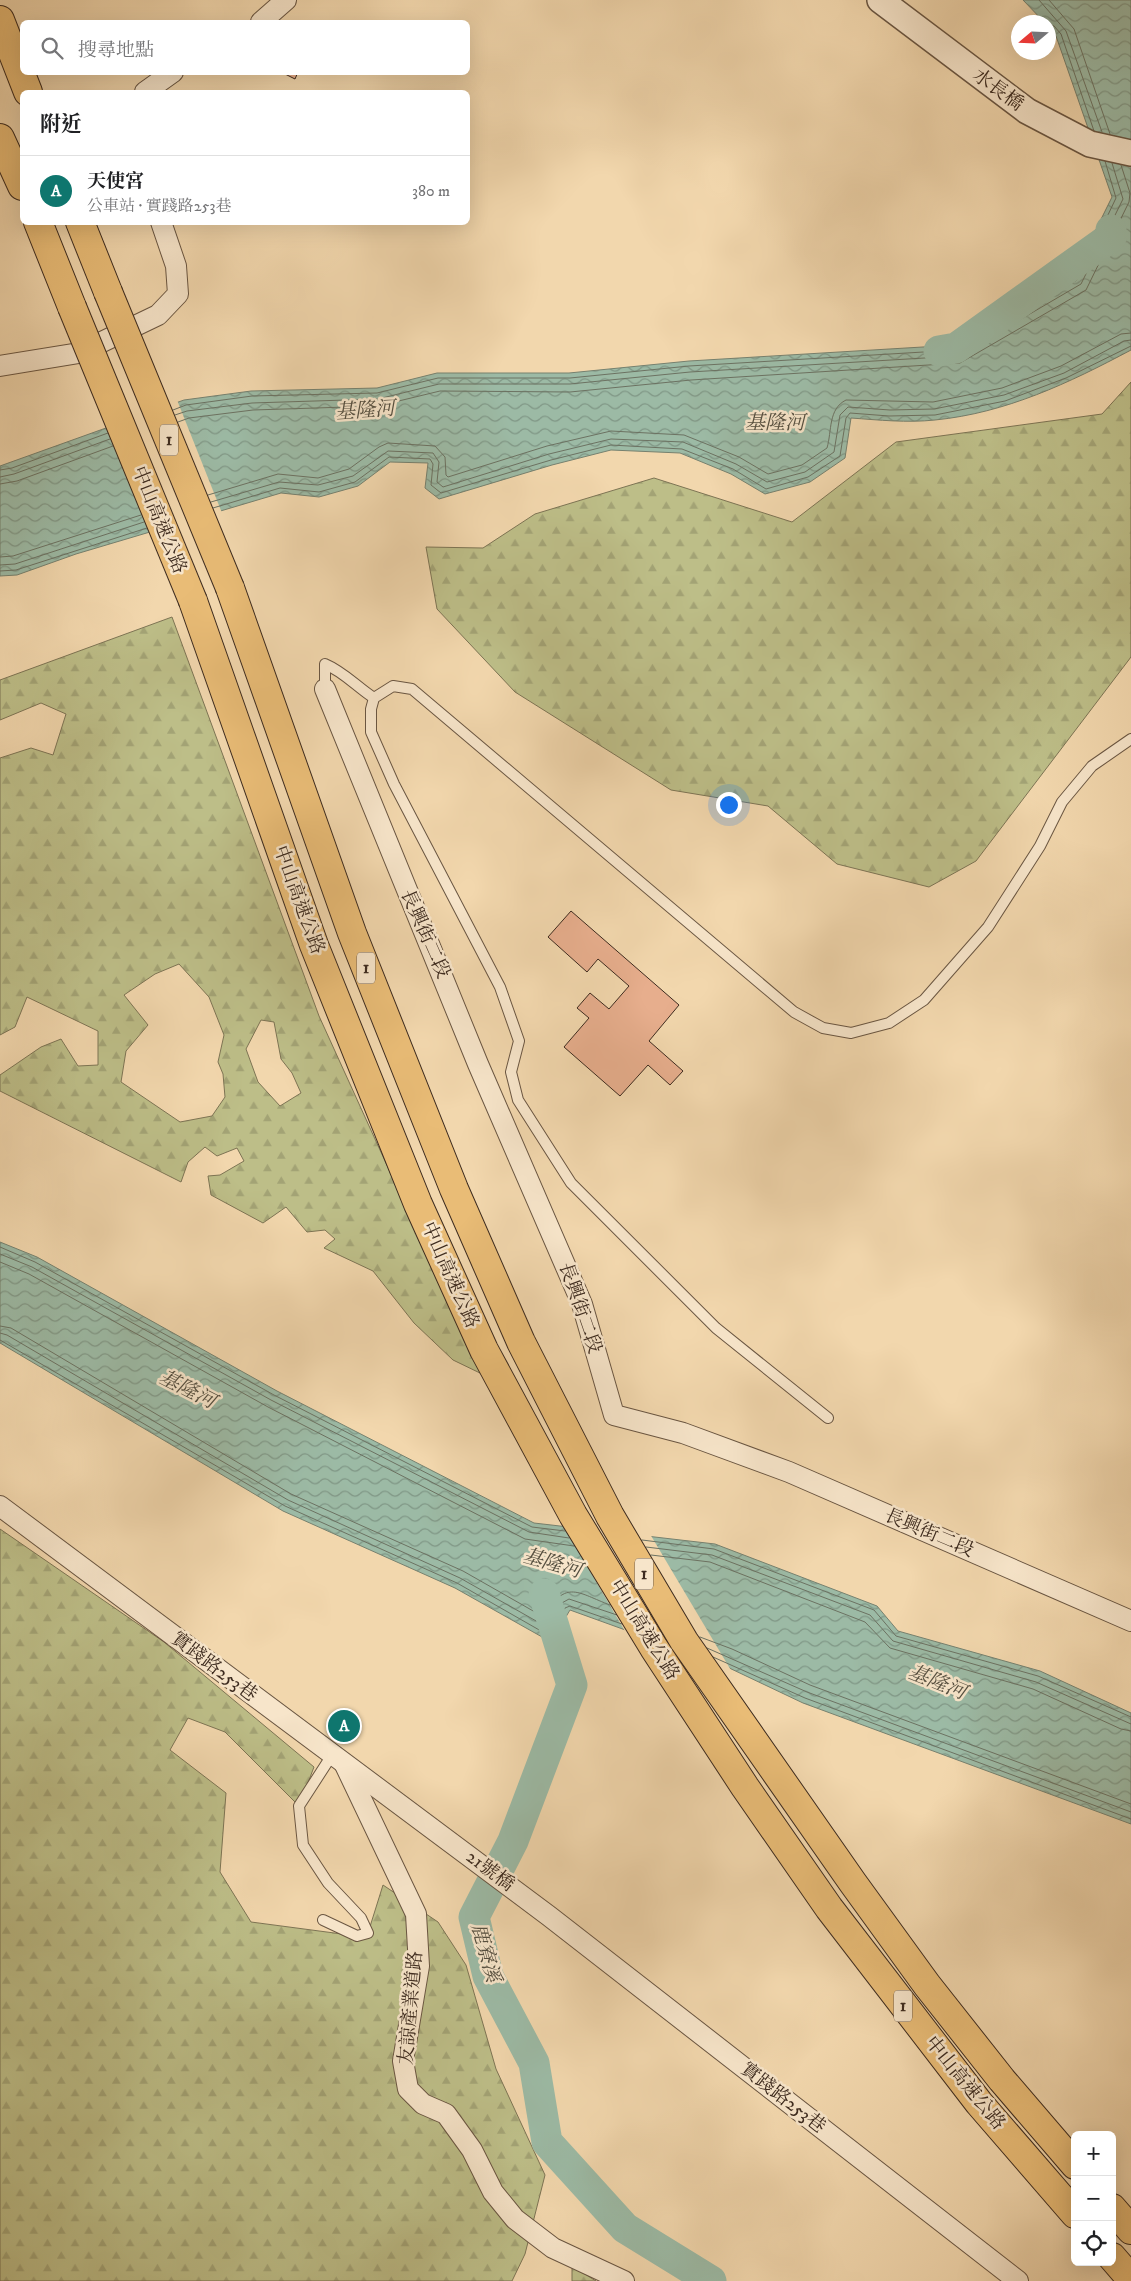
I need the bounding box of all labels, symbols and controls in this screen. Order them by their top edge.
north arrow [1011,15,1056,60]
search box [20,20,470,75]
icon: search [38,34,66,62]
text: 搜尋地點 [78,39,154,62]
street label: 水長橋 [968,64,1028,116]
text: 附近 [40,112,82,138]
text: 天使宮 [87,170,144,193]
text: A [51,181,61,201]
text: 380 m [412,181,450,201]
text: 公車站 · 實踐路253巷 [87,196,231,216]
water label: 基隆河 [334,396,399,426]
water label: 基隆河 [745,411,808,436]
road number: 1 [160,424,178,456]
street label: 中山高速公路 [127,463,191,577]
your location [716,792,742,818]
street label: 中山高速公路 [269,842,329,958]
street label: 長興街二段 [395,886,455,982]
road number: 1 [357,952,375,984]
street label: 中山高速公路 [416,1218,484,1332]
street label: 長興街二段 [554,1259,606,1357]
water label: 基隆河 [155,1365,222,1416]
street label: 長興街二段 [881,1504,977,1562]
water label: 基隆河 [520,1544,587,1585]
road number: 1 [635,1558,653,1590]
street label: 中山高速公路 [604,1576,684,1684]
street label: 實踐路253巷 [166,1627,262,1707]
water label: 基隆河 [905,1660,972,1707]
pin: A [328,1707,360,1745]
street label: 21號橋 [461,1845,519,1897]
water label: 鹿寮溪 [465,1921,506,1987]
street label: 友諒產業道路 [395,1950,427,2066]
road number: 1 [894,1990,912,2022]
street label: 中山高速公路 [920,2031,1010,2135]
street label: 實踐路253巷 [736,2058,830,2138]
map controls [1071,2131,1116,2266]
button: + [1071,2131,1116,2176]
button: − [1071,2176,1116,2221]
button: locate [1071,2221,1116,2266]

